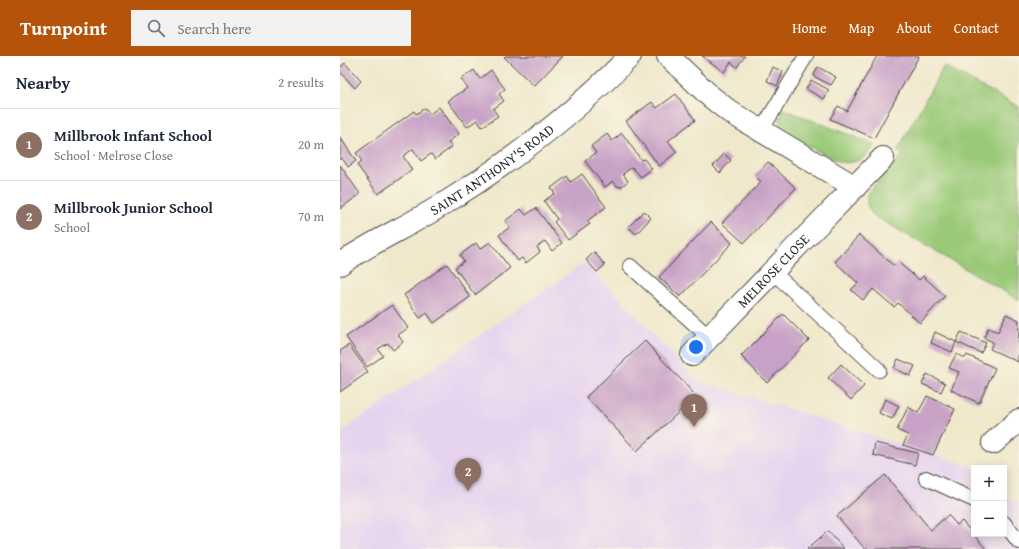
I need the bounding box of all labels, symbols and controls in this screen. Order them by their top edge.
search box [131,10,411,46]
text: Turnpoint [20,14,107,42]
icon: search [145,17,167,39]
text: Search here [177,18,251,39]
text: Home [792,18,827,38]
text: Map [849,18,874,38]
text: About [896,18,932,38]
text: Contact [954,18,999,38]
text: Nearby [16,70,70,95]
text: 2 results [278,73,324,92]
street label: SAINT ANTHONY'S ROAD [426,119,558,220]
text: Millbrook Infant School [54,125,212,146]
text: 1 [26,135,32,154]
text: 20 m [298,135,324,154]
text: School · Melrose Close [54,146,173,165]
text: Millbrook Junior School [54,197,213,218]
text: 2 [26,207,32,226]
text: 70 m [298,207,324,226]
text: School [54,218,90,237]
street label: MELROSE CLOSE [733,229,814,312]
your location [686,337,706,357]
pin: 1 [681,394,707,427]
pin: 2 [455,458,481,491]
map controls [971,465,1007,537]
button: + [971,465,1007,501]
button: − [971,501,1007,537]

